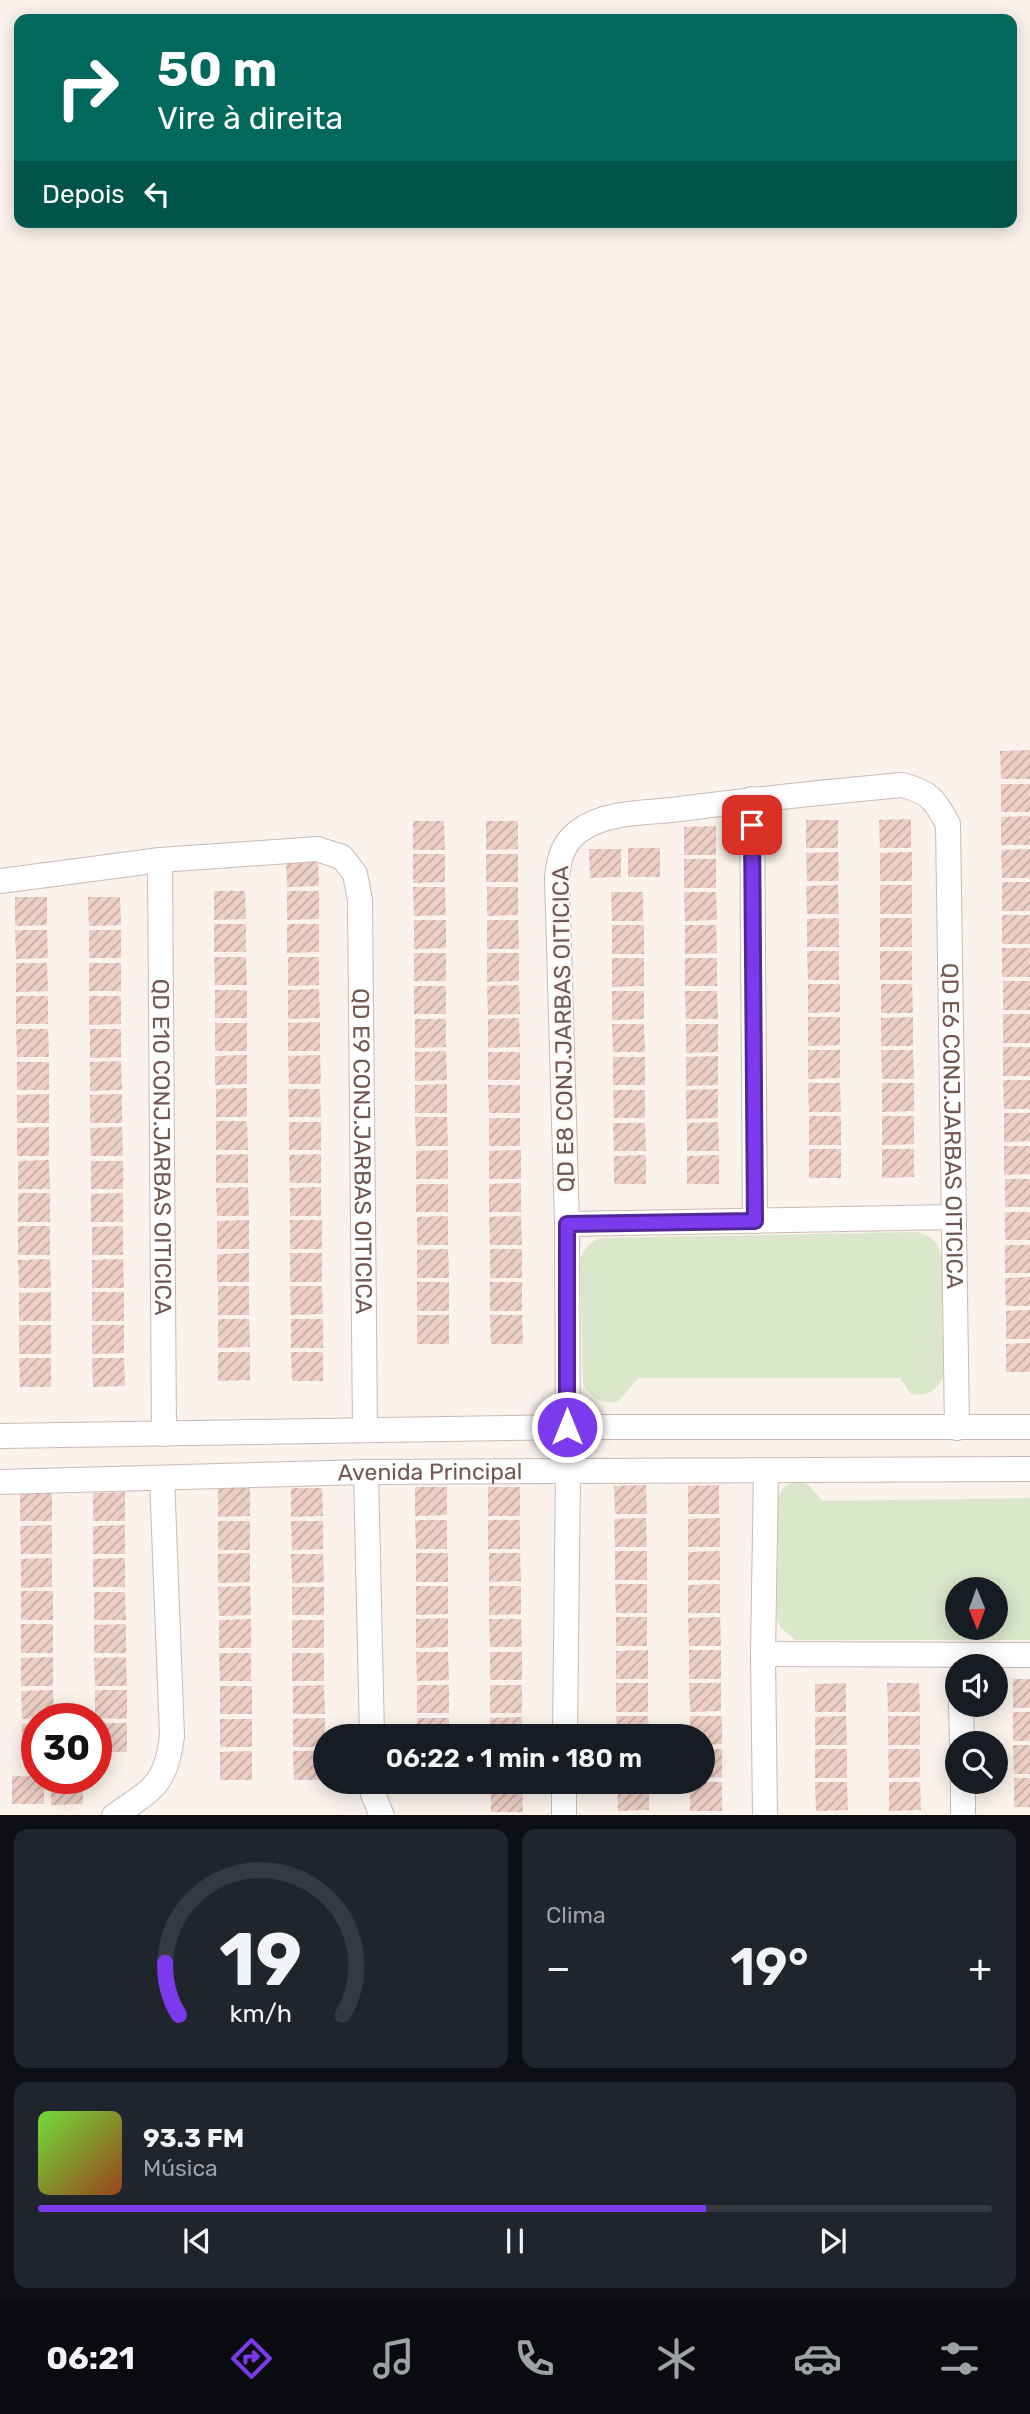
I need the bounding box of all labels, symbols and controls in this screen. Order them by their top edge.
text: 50 m [157,40,277,98]
icon: right [42,42,133,133]
text: Vire à direita [157,99,343,137]
icon: left [138,175,176,213]
text: Depois [42,179,124,210]
pin [722,795,782,855]
icon: arrive [733,806,771,844]
street label: QD E8 CONJ.JARBAS OITICICA [546,865,580,1193]
street label: QD E6 CONJ.JARBAS OITICICA [936,963,969,1289]
street label: QD E10 CONJ.JARBAS OITICICA [147,979,177,1315]
street label: QD E9 CONJ.JARBAS OITICICA [347,988,378,1314]
position arrow [530,1390,604,1464]
street label: Avenida Principal [337,1457,522,1487]
north arrow [945,1577,1008,1640]
map controls [945,1577,1008,1794]
button: sound [945,1654,1008,1717]
speed limit sign: 30 [21,1703,112,1794]
button: search [945,1731,1008,1794]
text: 06:22 · 1 min · 180 m [386,1743,642,1774]
text: Clima [546,1901,606,1929]
text: 19 [220,1917,302,2003]
text: 19° [730,1936,809,1998]
text: − [546,1945,571,1991]
text: + [968,1945,992,1991]
text: km/h [230,1998,292,2027]
text: 93.3 FM [143,2123,244,2154]
text: Música [143,2154,218,2182]
icon: previous [178,2222,216,2260]
icon: pause [496,2222,534,2260]
icon: next [814,2222,852,2260]
icon: directions [227,2334,276,2383]
icon: music [369,2334,418,2383]
icon: phone [510,2334,559,2383]
icon: climate [652,2334,701,2383]
icon: car [793,2334,842,2383]
icon: filters [935,2334,984,2383]
text: 06:21 [46,2339,135,2377]

